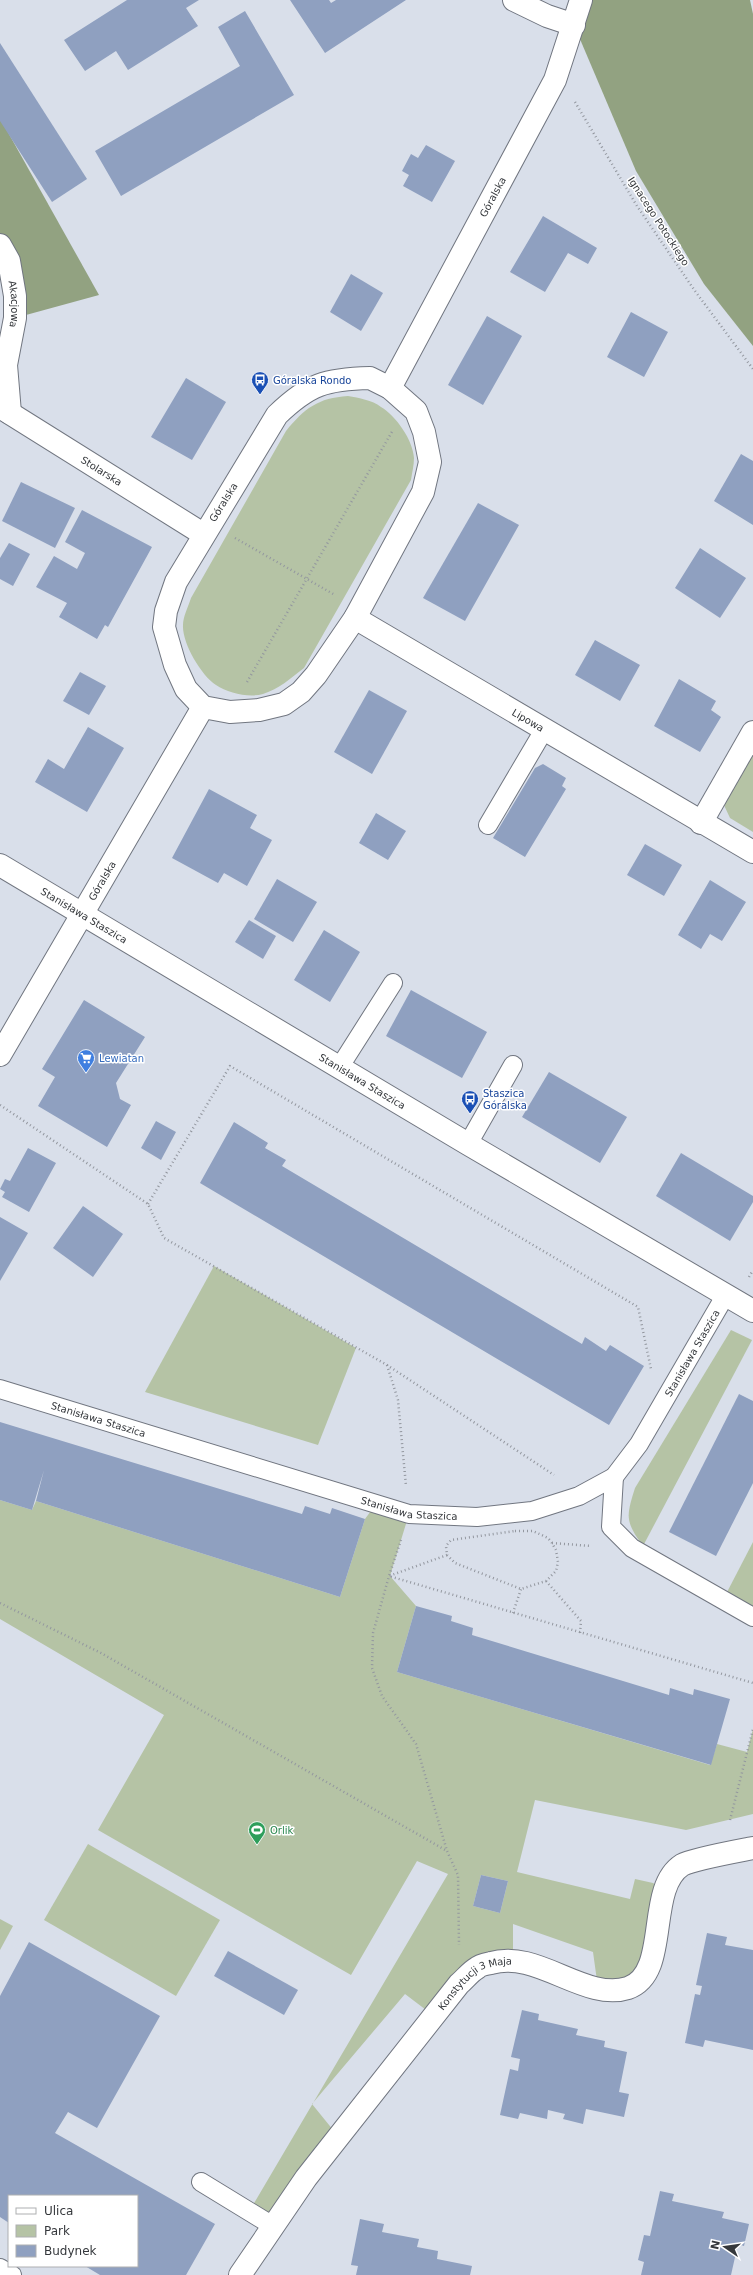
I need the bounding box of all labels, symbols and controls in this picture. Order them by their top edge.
street label: Góralska [478,175,508,219]
street label: Ignacego Potockiego [626,175,691,268]
street label: Akacjowa [6,280,20,329]
bus stop icon: Góralska Rondo [250,370,270,395]
place label: Góralska Rondo [273,375,351,386]
street label: Stolarska [79,454,124,488]
street label: Góralska [207,481,240,524]
street label: Lipowa [510,707,546,734]
street label: Góralska [86,859,118,903]
street label: Stanisława Staszica [39,886,129,946]
supermarket icon: Lewiatan [76,1048,96,1073]
street label: Stanisława Staszica [317,1052,407,1111]
place label: Lewiatan [99,1053,144,1064]
place label: Staszica Góralska [483,1088,527,1111]
bus stop icon: Staszica Góralska [460,1089,480,1114]
street label: Stanisława Staszica [663,1308,722,1399]
street label: Stanisława Staszica [50,1400,147,1439]
street label: Stanisława Staszica [359,1495,458,1522]
sports icon: Orlik [247,1820,267,1845]
place label: Orlik [270,1825,294,1836]
street label: Konstytucji 3 Maja [436,1956,512,2012]
legend [8,2195,138,2267]
text: Ulica [44,2204,73,2218]
text: Park [44,2224,70,2238]
north arrow [705,2227,745,2267]
text: N [708,2239,723,2251]
text: Budynek [44,2244,97,2258]

